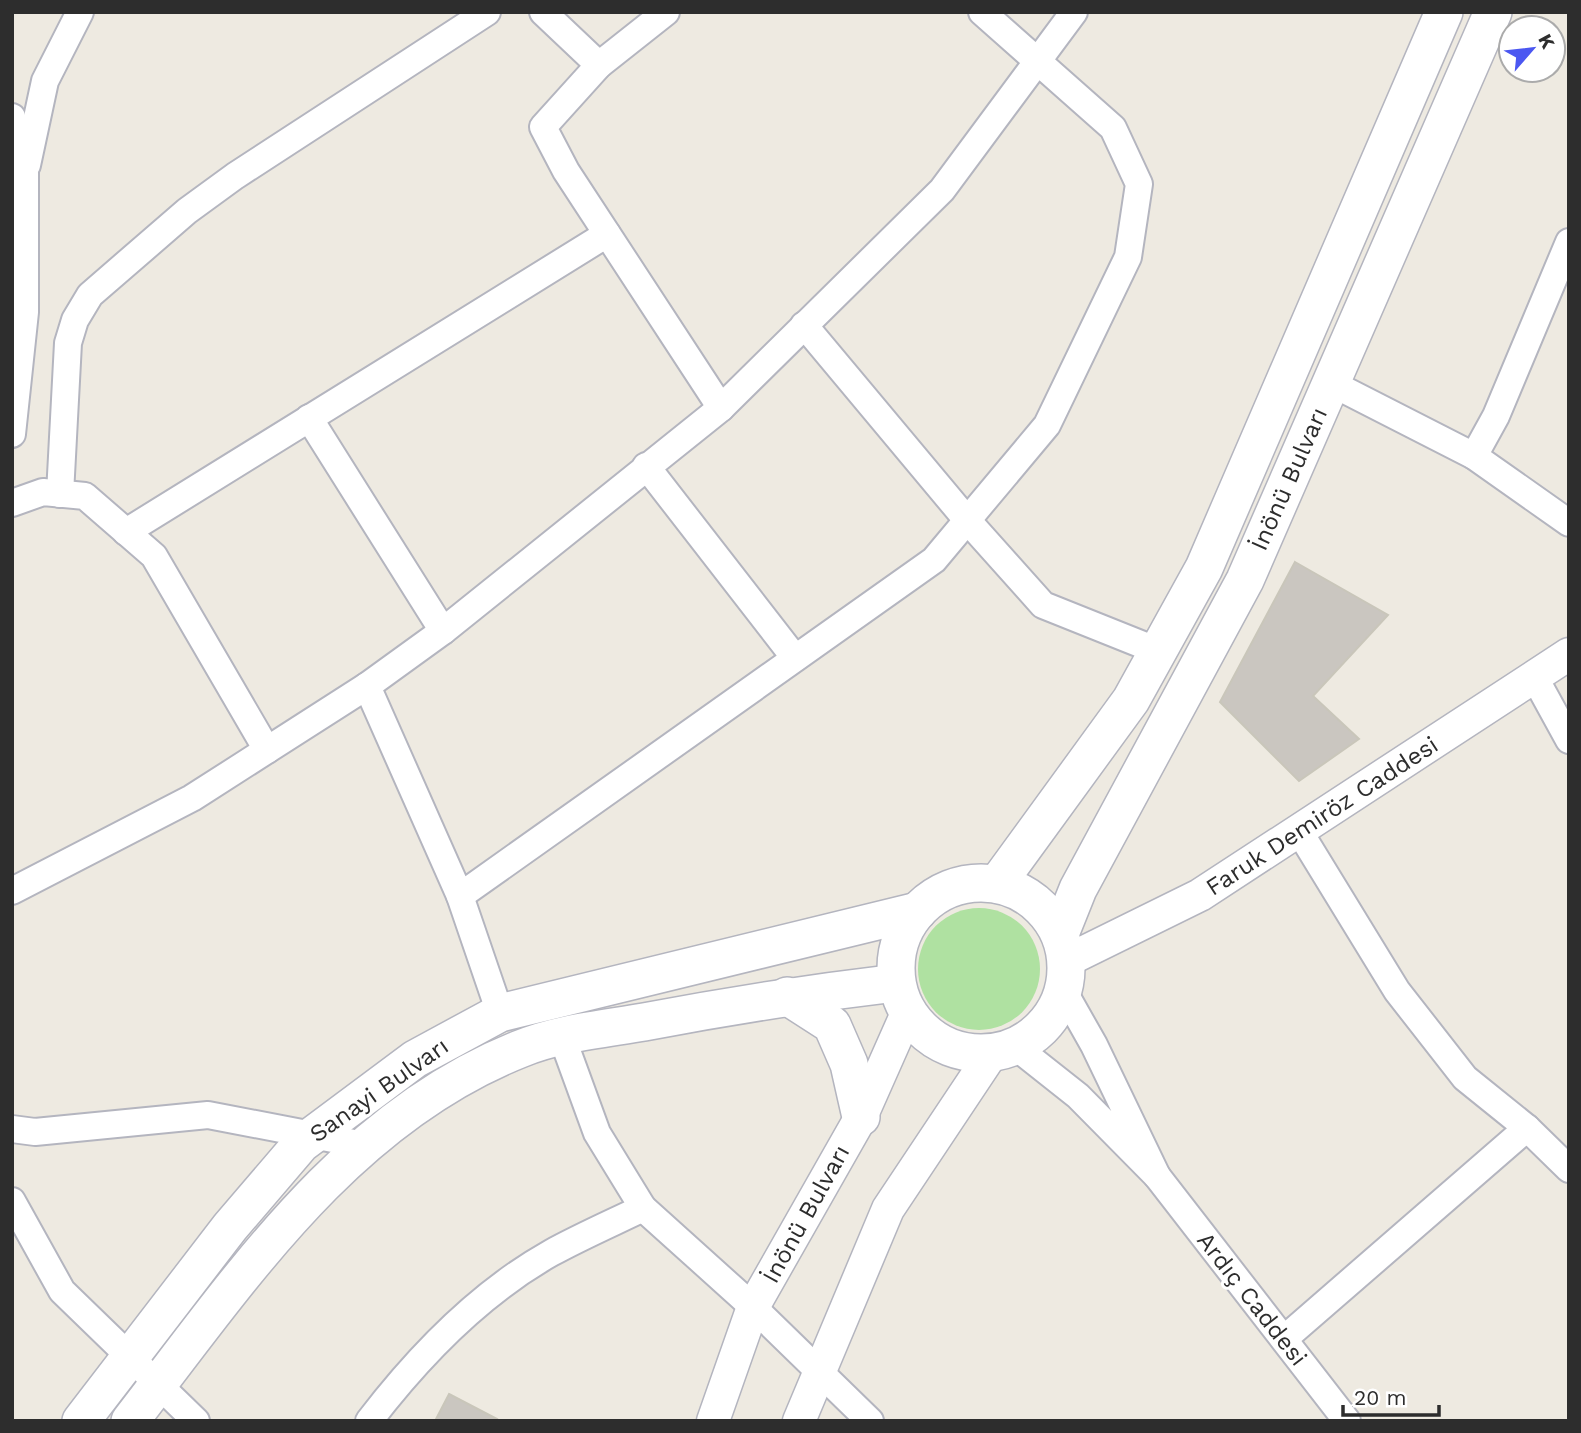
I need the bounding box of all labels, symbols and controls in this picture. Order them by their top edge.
north arrow [1497,14,1567,84]
text: K [1533,30,1560,52]
street label: İnönü Bulvarı [1245,403,1333,555]
street label: Faruk Demiröz Caddesi [1201,730,1443,902]
street label: Sanayi Bulvarı [304,1032,454,1148]
street label: İnönü Bulvarı [757,1140,855,1288]
street label: Ardıç Caddesi [1191,1227,1313,1371]
scale bar [1343,1374,1439,1418]
text: 20 m [1354,1385,1406,1410]

